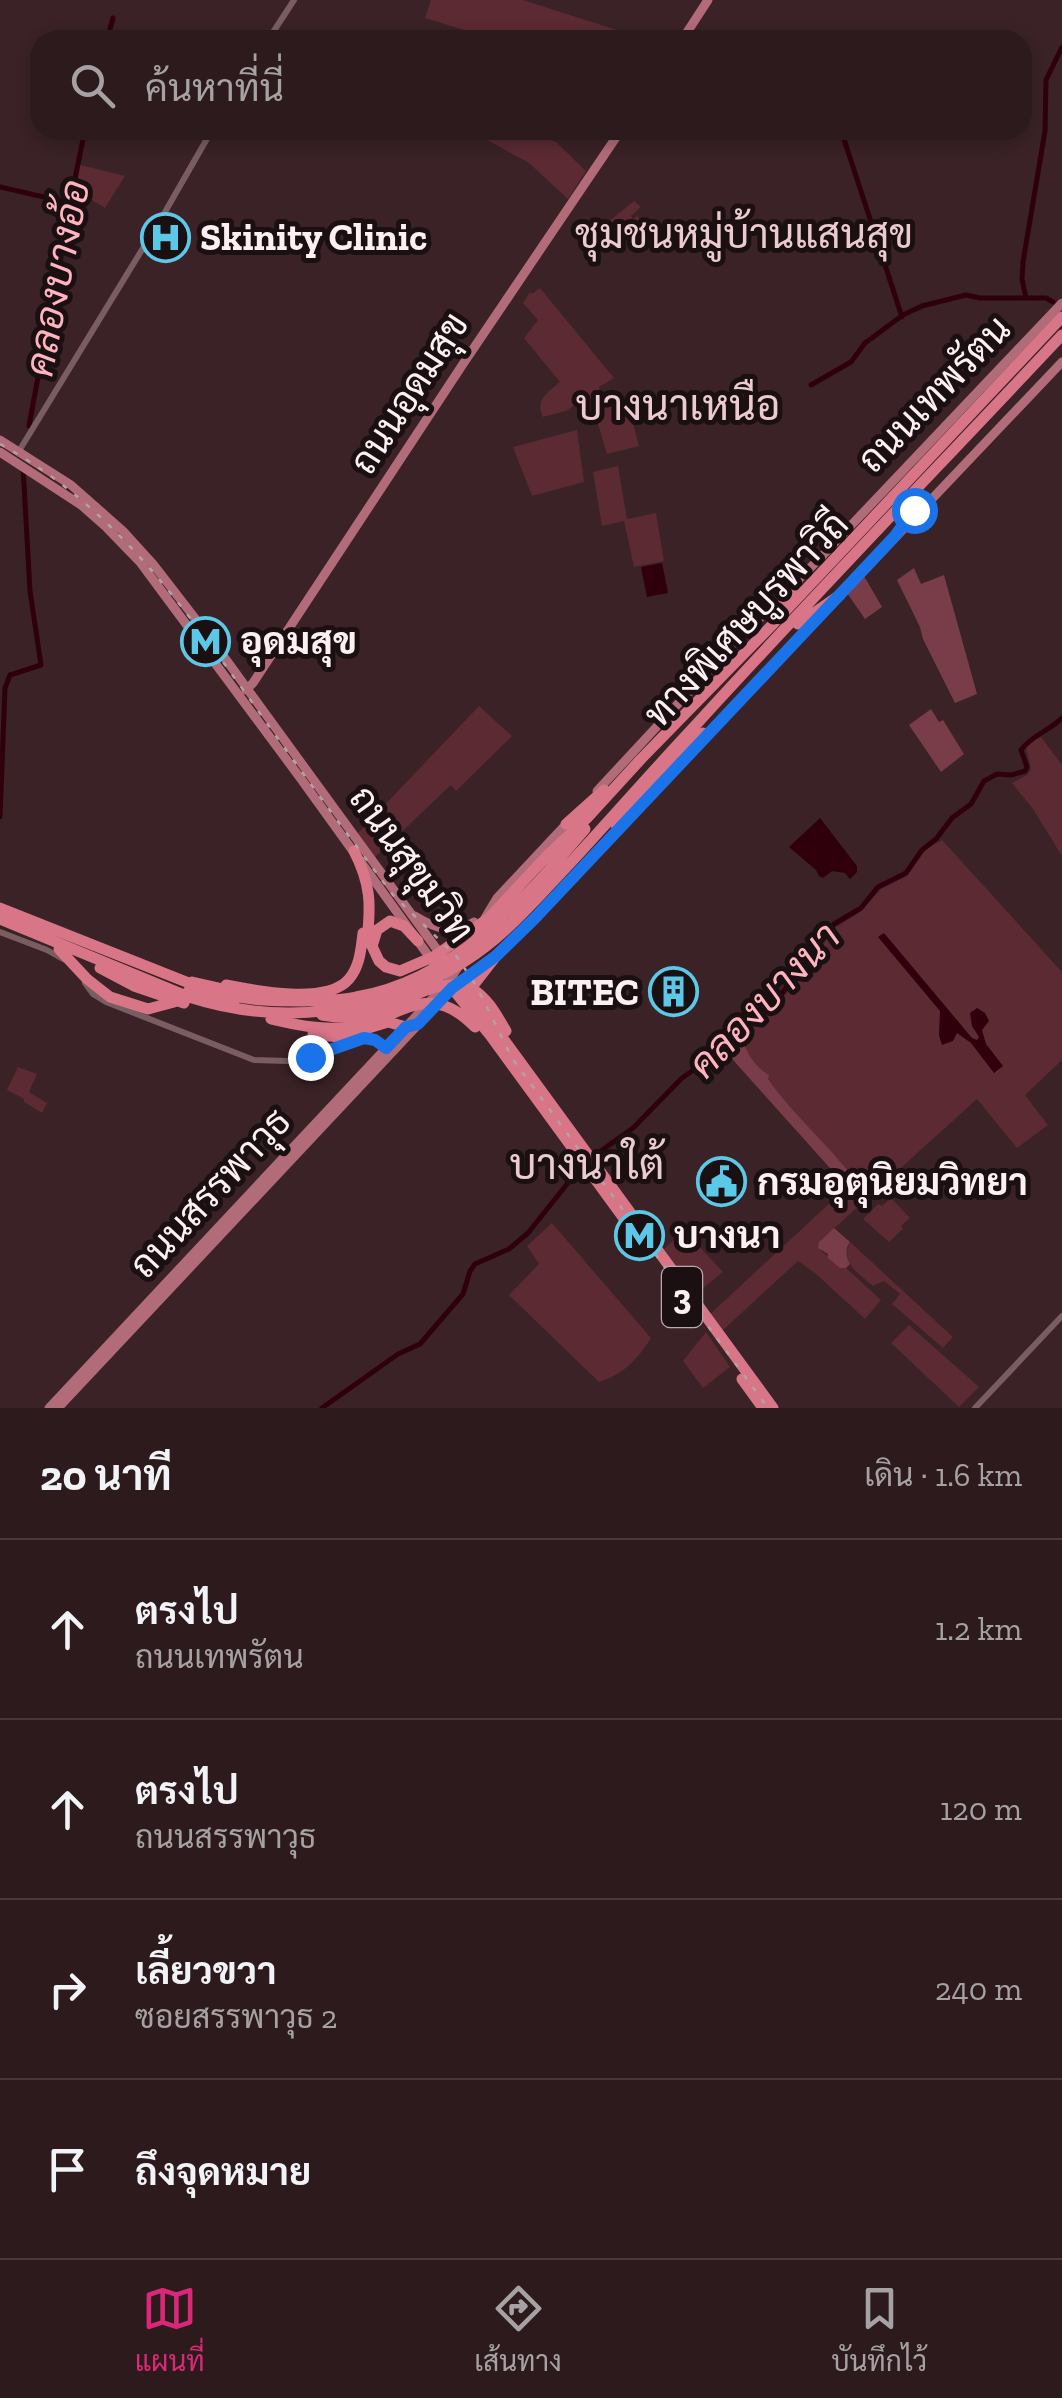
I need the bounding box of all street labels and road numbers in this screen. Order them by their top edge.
street label: ถนนอุดมสุข [340,304,480,483]
street label: ถนนเทพรัตน [848,306,1020,482]
street label: ทางพิเศษบูรพาวิถี [634,501,859,738]
street label: ถนนสุขุมวิท [338,777,484,953]
street label: ถนนสรรพาวุธ [120,1099,302,1289]
road number: 3 [662,1267,702,1327]

